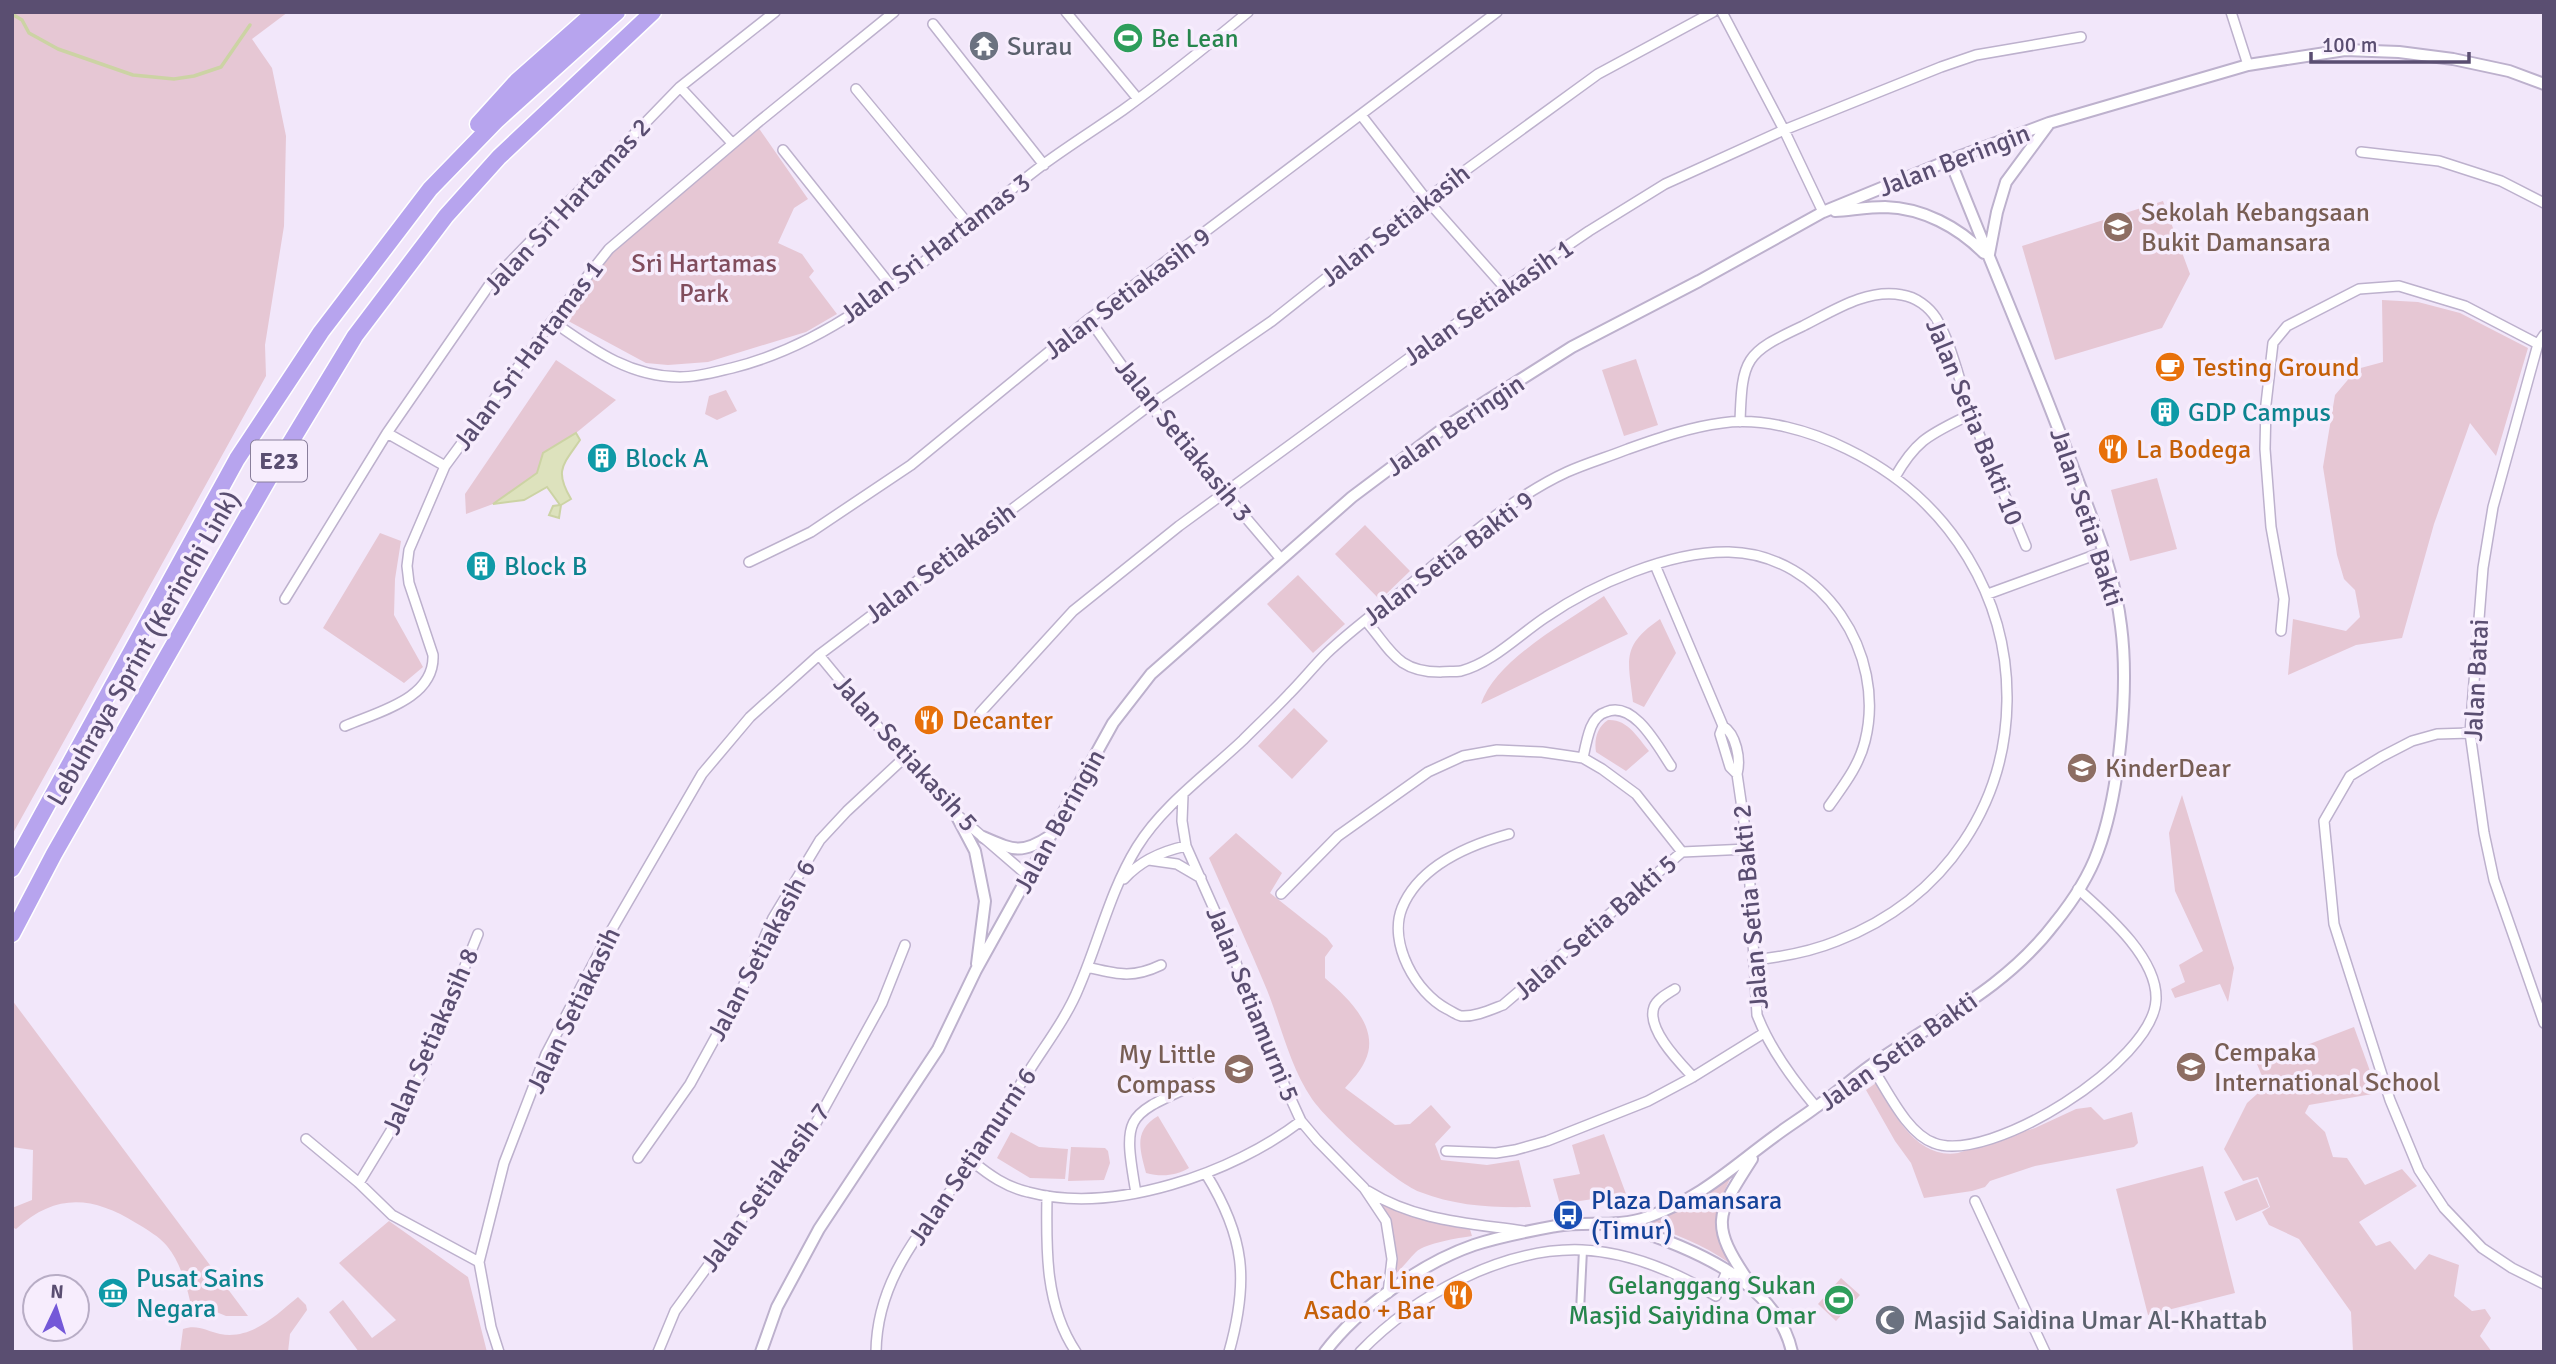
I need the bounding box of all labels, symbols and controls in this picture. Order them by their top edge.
sports icon: Be Lean [1111,21,1145,55]
scale bar [2311,21,2468,65]
place label: Be Lean [1151,23,1239,55]
temple icon: Surau [967,29,1001,63]
place label: Surau [1007,31,1072,63]
text: 100 m [2322,32,2377,58]
street label: Jalan Sri Hartamas 2 [477,112,658,302]
street label: Jalan Beringin [1874,117,2035,205]
street label: Jalan Setiakasih [1315,158,1477,294]
street label: Jalan Sri Hartamas 3 [834,167,1037,331]
place label: Sekolah Kebangsaan Bukit Damansara [2141,197,2370,259]
school or university icon: Sekolah Kebangsaan Bukit Damansara [2101,210,2135,244]
street label: Jalan Setiakasih 9 [1038,221,1217,367]
street label: Jalan Setiakasih 1 [1397,232,1580,373]
park label: Sri Hartamas Park [631,248,777,310]
street label: Jalan Sri Hartamas 1 [447,254,611,457]
street label: Jalan Setia Bakti 10 [1918,315,2030,530]
cafe icon: Testing Ground [2153,350,2187,384]
place label: Testing Ground [2193,352,2360,384]
street label: Jalan Setiakasih 3 [1108,353,1259,529]
street label: Jalan Beringin [1380,368,1531,484]
building icon: GDP Campus [2148,395,2182,429]
place label: GDP Campus [2188,397,2331,429]
street label: Jalan Setia Bakti [2042,424,2130,611]
restaurant icon: La Bodega [2096,432,2130,466]
place label: La Bodega [2136,434,2251,466]
road number: E23 [251,440,307,482]
building icon: Block A [585,441,619,475]
place label: Block A [625,443,709,475]
street label: Jalan Setia Bakti 9 [1357,484,1540,633]
street label: Lebuhraya Sprint (Kerinchi Link) [40,485,247,812]
street label: Jalan Setiakasih [859,497,1022,631]
building icon: Block B [464,549,498,583]
place label: Block B [504,551,587,583]
street label: Jalan Batai [2458,618,2496,742]
street label: Jalan Setiakasih 5 [826,668,984,839]
restaurant icon: Decanter [912,703,946,737]
place label: Decanter [952,705,1053,737]
street label: Jalan Beringin [1007,744,1113,899]
school or university icon: KinderDear [2065,751,2099,785]
place label: KinderDear [2105,753,2231,785]
street label: Jalan Setia Bakti 2 [1726,803,1776,1011]
street label: Jalan Setia Bakti 5 [1508,848,1684,1007]
street label: Jalan Setiakasih 6 [701,854,823,1047]
street label: Jalan Setiamurni 5 [1198,902,1306,1107]
street label: Jalan Setiakasih [520,922,628,1099]
street label: Jalan Setiakasih 8 [376,943,486,1140]
street label: Jalan Setia Bakti [1813,985,1984,1118]
place label: Cempaka International School [2214,1037,2440,1099]
place label: My Little Compass [1117,1039,1216,1101]
school or university icon: Cempaka International School [2174,1050,2208,1084]
school or university icon: My Little Compass [1222,1052,1256,1086]
street label: Jalan Setiamurni 6 [902,1062,1044,1251]
street label: Jalan Setiakasih 7 [694,1097,838,1278]
place label: Plaza Damansara (Timur) [1591,1185,1782,1247]
bus stop icon: Plaza Damansara (Timur) [1551,1198,1585,1232]
place label: Pusat Sains Negara [136,1263,264,1325]
place label: Char Line Asado + Bar [1303,1265,1435,1327]
place label: Gelanggang Sukan Masjid Saiyidina Omar [1568,1270,1816,1332]
north arrow [21,1273,91,1343]
museum icon: Pusat Sains Negara [96,1276,130,1310]
restaurant icon: Char Line Asado + Bar [1441,1278,1475,1312]
text: N [50,1280,65,1304]
sports icon: Gelanggang Sukan Masjid Saiyidina Omar [1822,1283,1856,1317]
mosque icon: Masjid Saidina Umar Al-Khattab [1873,1303,1907,1337]
place label: Masjid Saidina Umar Al-Khattab [1913,1305,2267,1337]

